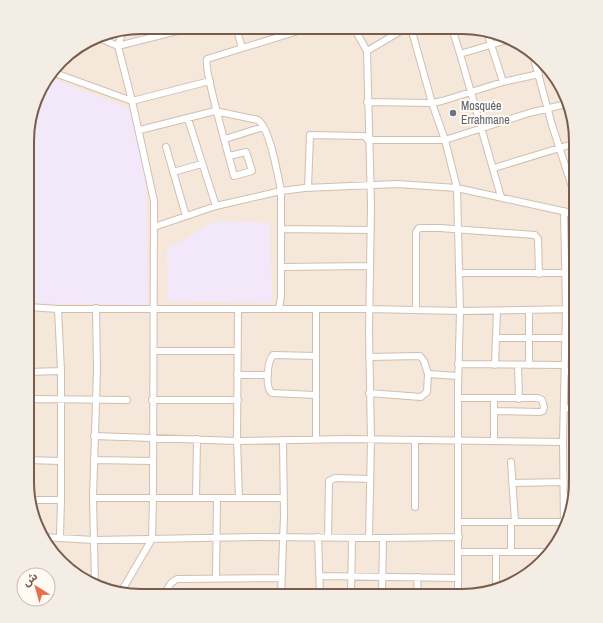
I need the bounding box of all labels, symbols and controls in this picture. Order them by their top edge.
place label: Mosquée Errahmane [461,98,510,128]
marker: Mosquée Errahmane [448,108,458,118]
north arrow [16,567,56,607]
text: ش [20,569,40,589]

